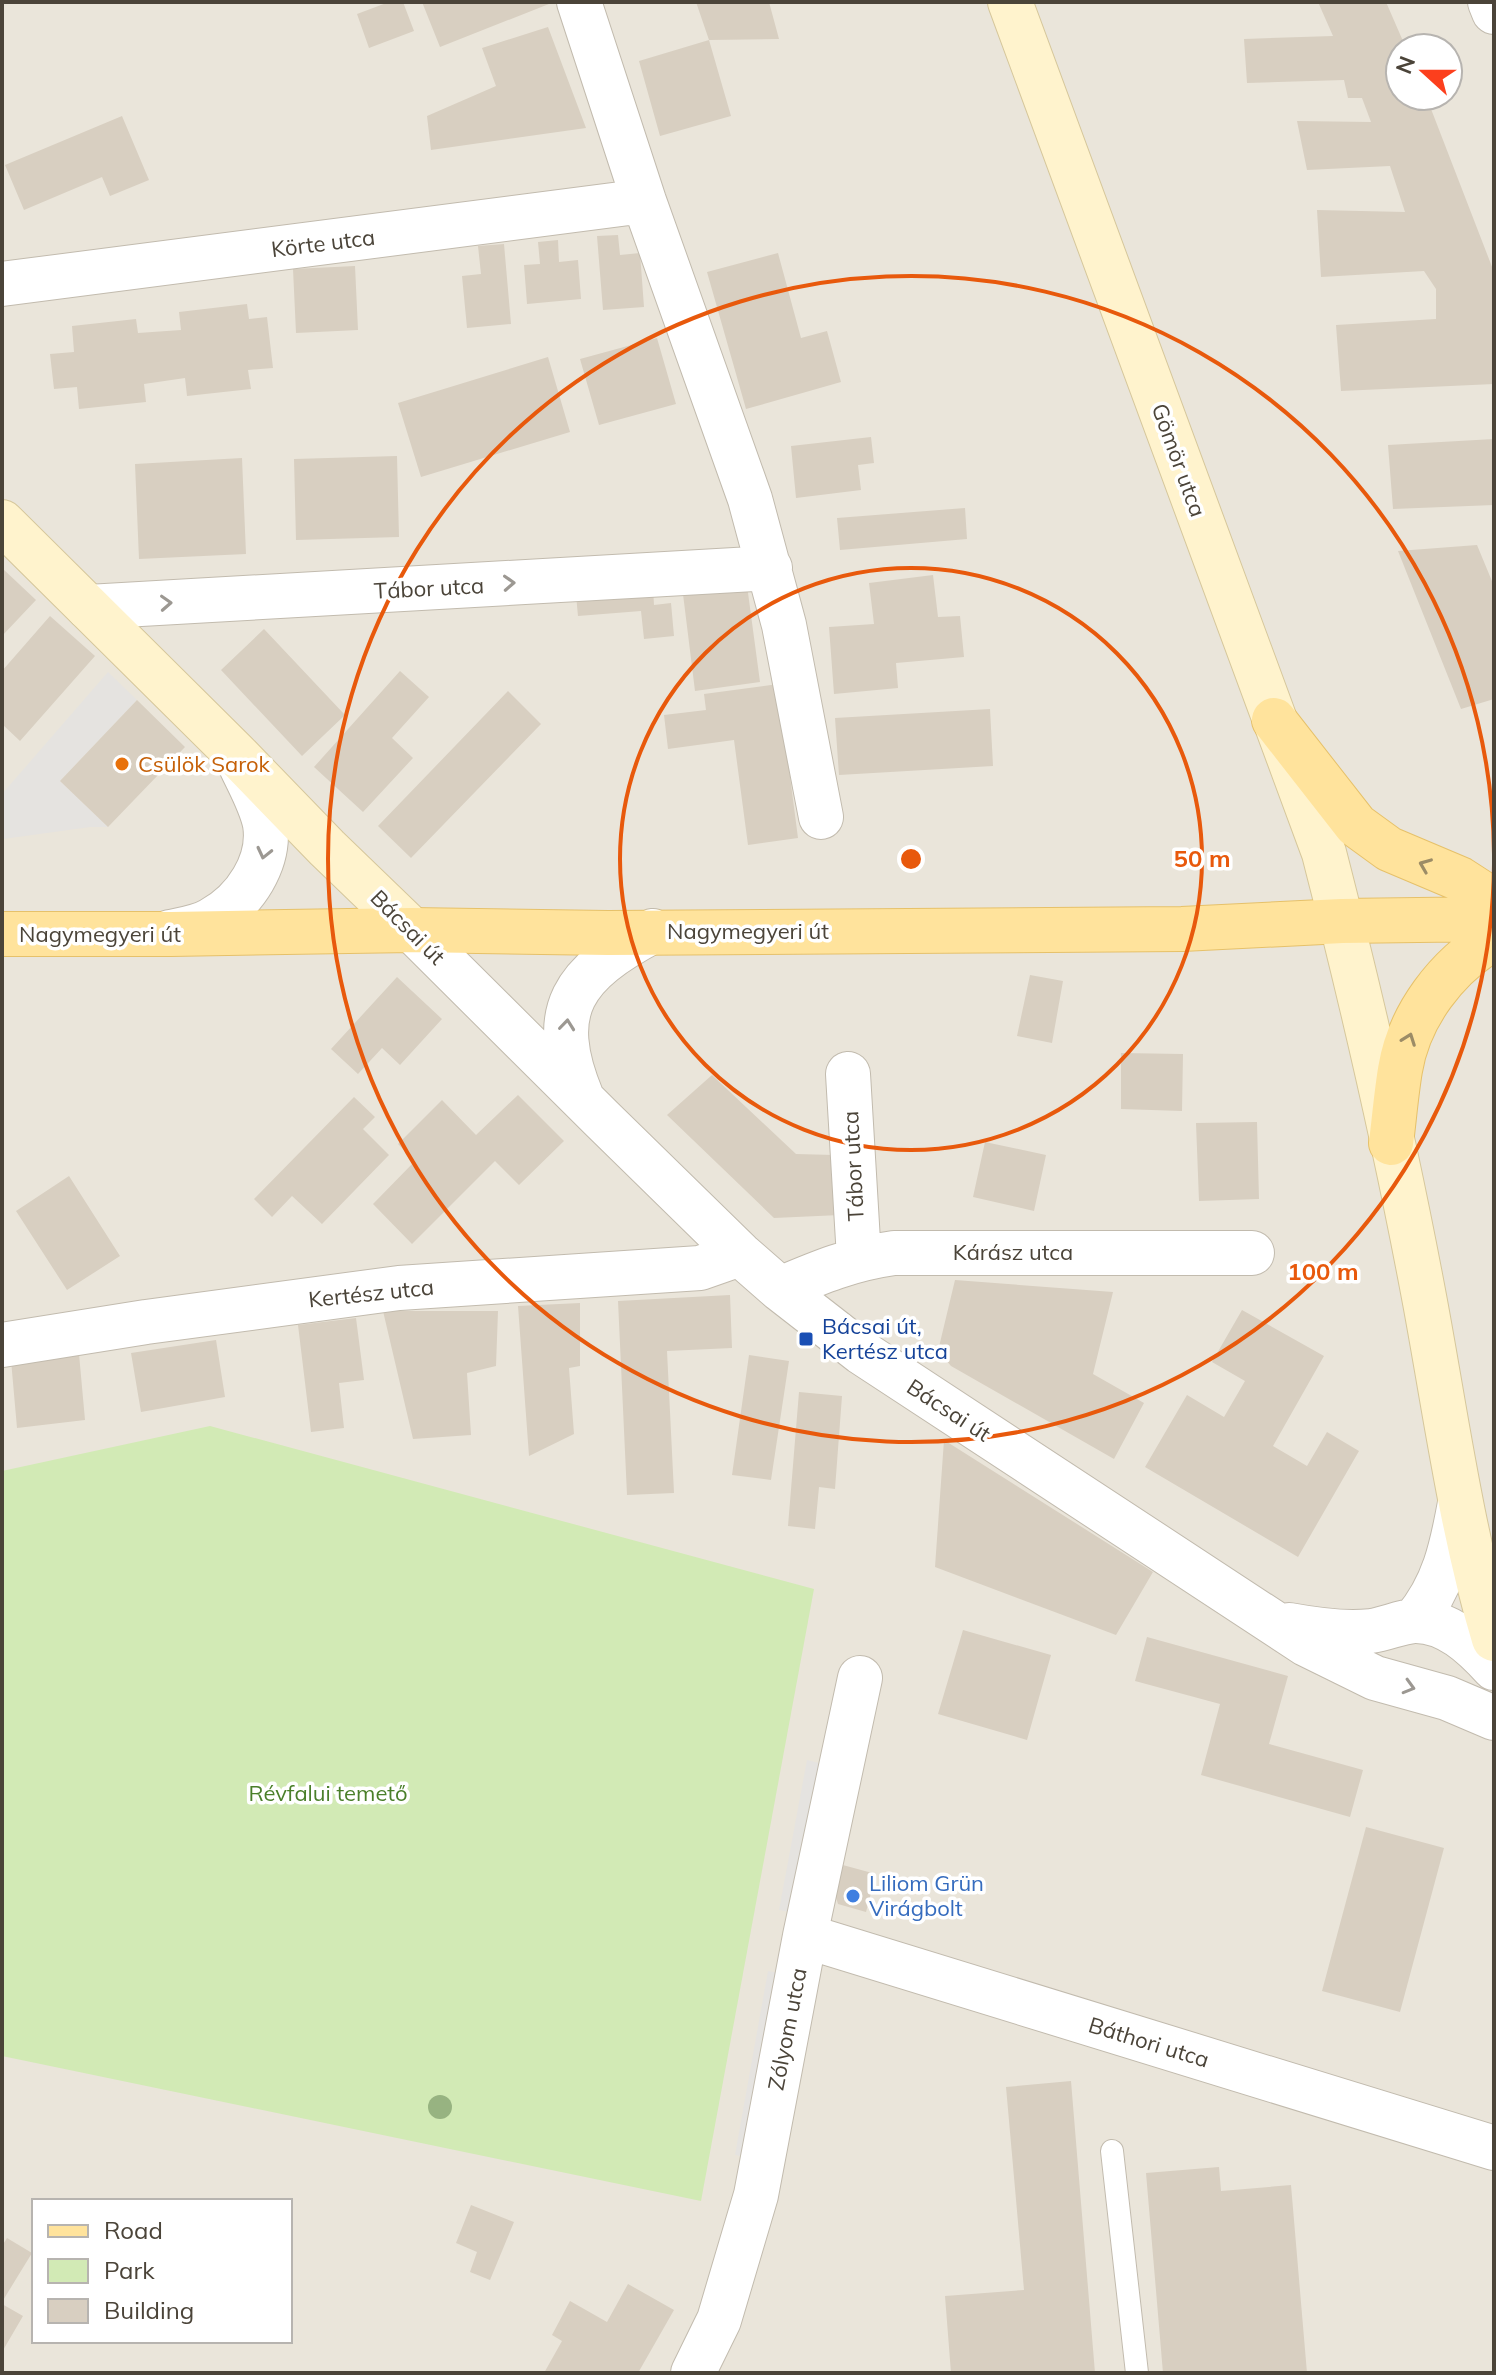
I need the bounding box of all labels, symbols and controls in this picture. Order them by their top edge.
north arrow [1384,32,1464,112]
text: N [1389,52,1421,78]
street label: Körte utca [269,223,377,263]
street label: Gömör utca [1146,400,1212,520]
street label: Tábor utca [373,571,485,605]
one-way arrow [503,575,516,592]
one-way arrow [160,595,173,612]
place label: Csülök Sarok [138,750,271,778]
marker: Csülök Sarok [113,755,131,773]
text: 50 m [1174,843,1230,873]
one-way arrow [256,845,273,859]
centre of rings [897,845,925,873]
one-way arrow [1419,858,1433,874]
street label: Bácsai út [365,884,452,971]
street label: Nagymegyeri út [667,917,829,945]
street label: Nagymegyeri út [19,920,181,948]
one-way arrow [558,1018,575,1031]
one-way arrow [1400,1033,1416,1047]
street label: Tábor utca [836,1110,870,1222]
street label: Kárász utca [953,1238,1073,1266]
text: 100 m [1287,1256,1359,1286]
street label: Kertész utca [307,1272,435,1314]
place label: Bácsai út, Kertész utca [822,1312,948,1365]
marker: Bácsai út, Kertész utca [797,1330,815,1348]
street label: Bácsai út [902,1373,997,1448]
one-way arrow [1401,1678,1415,1695]
park label: Révfalui temető [248,1779,408,1807]
place label: Liliom Grün Virágbolt [869,1869,984,1922]
marker: Liliom Grün Virágbolt [844,1887,862,1905]
street label: Zólyom utca [761,1965,813,2093]
street label: Báthori utca [1085,2010,1213,2074]
legend [32,2199,292,2343]
text: Road [104,2215,163,2245]
text: Park [104,2255,155,2285]
text: Building [104,2295,194,2325]

